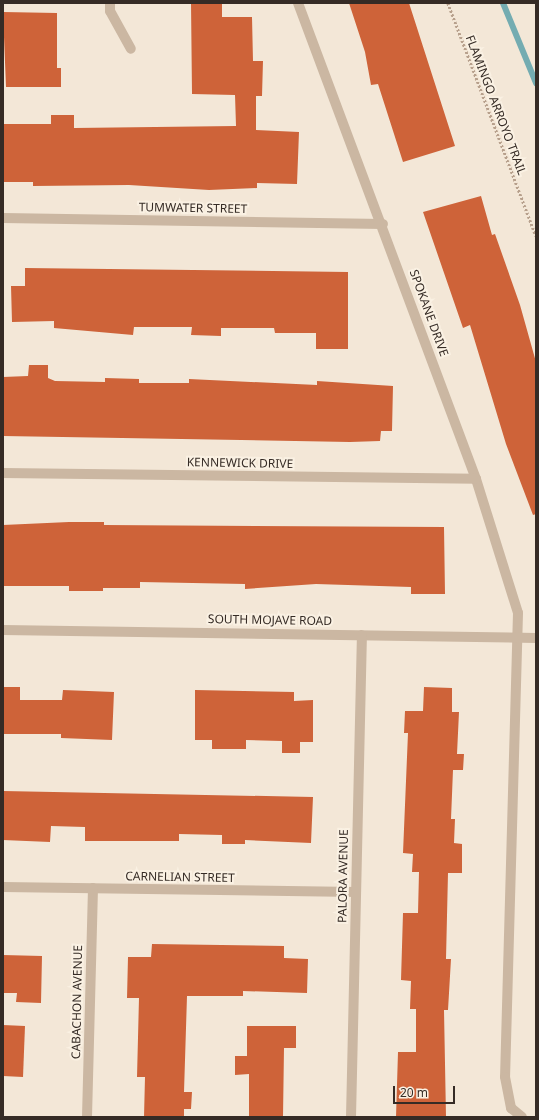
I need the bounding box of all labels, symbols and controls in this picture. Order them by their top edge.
street label: FLAMINGO ARROYO TRAIL [463,33,529,177]
street label: TUMWATER STREET [139,200,247,216]
street label: SPOKANE DRIVE [407,268,451,358]
street label: KENNEWICK DRIVE [187,455,293,471]
street label: SOUTH MOJAVE ROAD [208,612,332,628]
street label: PALORA AVENUE [335,829,351,923]
street label: CARNELIAN STREET [125,869,235,885]
street label: CABACHON AVENUE [69,945,85,1059]
scale bar [395,1078,457,1104]
text: 20 m [400,1084,428,1101]

